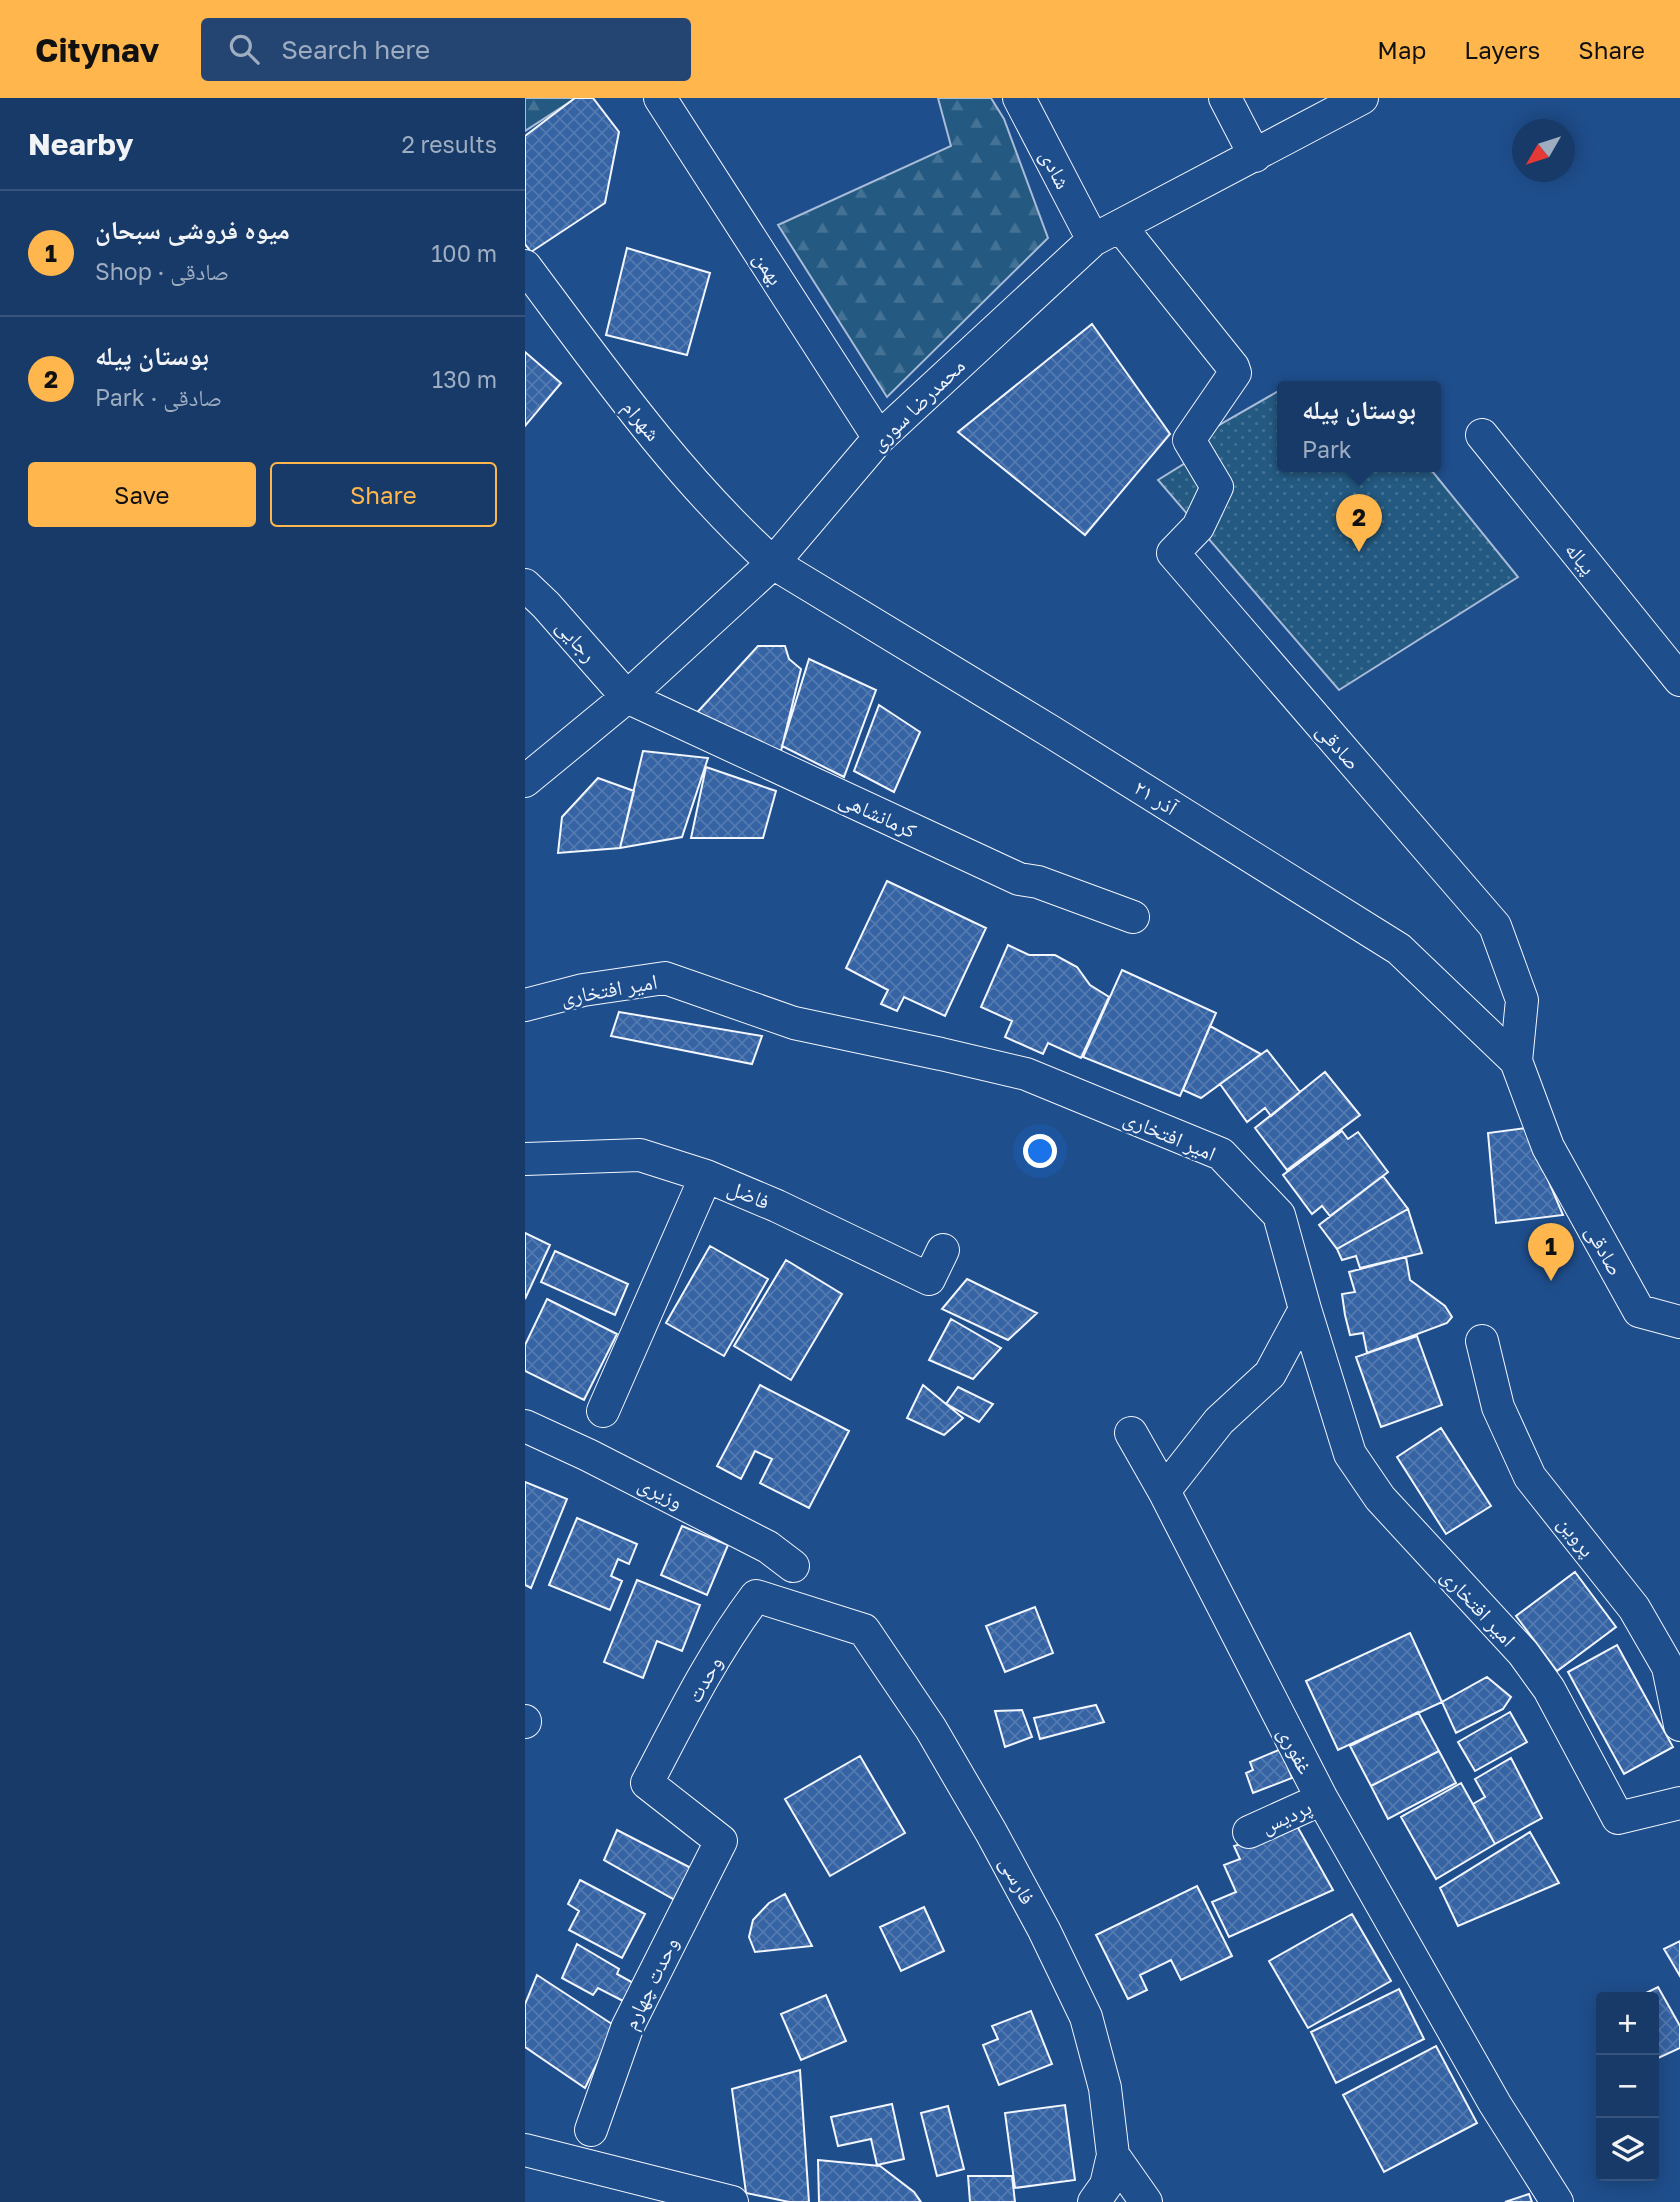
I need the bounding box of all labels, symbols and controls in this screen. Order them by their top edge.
search box [201,18,691,81]
text: Citynav [35,30,159,69]
icon: search [225,30,263,68]
text: Search here [281,34,430,65]
text: Map [1377,35,1426,64]
text: Layers [1464,35,1540,64]
text: Share [1578,35,1645,64]
north arrow [1512,119,1575,182]
text: Nearby [28,126,133,162]
text: 2 results [401,130,497,158]
street label: شادی [1035,145,1077,193]
text: میوه فروشی سبحان [95,214,290,245]
text: 1 [45,239,57,267]
text: 100 m [431,239,497,267]
street label: بهمن [748,246,789,290]
text: Shop · صادقی [95,257,229,285]
text: بوستان پیله [95,340,209,371]
street label: محمدرضا سوری [864,352,970,456]
text: 2 [44,365,58,393]
text: 130 m [432,365,497,393]
popup [1277,381,1441,472]
text: Park · صادقی [95,383,222,411]
street label: شهرام [616,394,667,447]
text: بوستان پیله [1302,394,1416,425]
text: Park [1302,435,1352,463]
button: Save [28,462,256,527]
button: Share [270,462,497,527]
pin: 2 [1336,494,1382,552]
street label: پیاله [1560,537,1602,580]
street label: رجایی [551,613,603,667]
street label: صادقی [1311,717,1366,775]
street label: ۲۱ آذر [1130,774,1183,821]
street label: کرمانشاهی [835,785,921,844]
street label: امیر افتخاری [559,968,659,1010]
street label: امیر افتخاری [1120,1104,1220,1166]
your location [1023,1134,1057,1168]
street label: فاضل [724,1174,774,1215]
street label: صادقی [1580,1220,1629,1280]
pin: 1 [1528,1223,1574,1281]
street label: وزیری [634,1470,688,1514]
street label: پروین [1552,1510,1601,1562]
street label: امیر افتخاری [1436,1562,1522,1652]
street label: وحدت [681,1651,727,1707]
street label: غفوری [1273,1722,1319,1778]
street label: پردیس [1257,1793,1316,1840]
street label: فارسی [994,1852,1041,1909]
street label: وحدت چهارم [616,1933,685,2034]
map controls [1596,1992,1659,2181]
button: + [1596,1992,1659,2055]
button: − [1596,2055,1659,2118]
button: layers [1596,2118,1659,2181]

